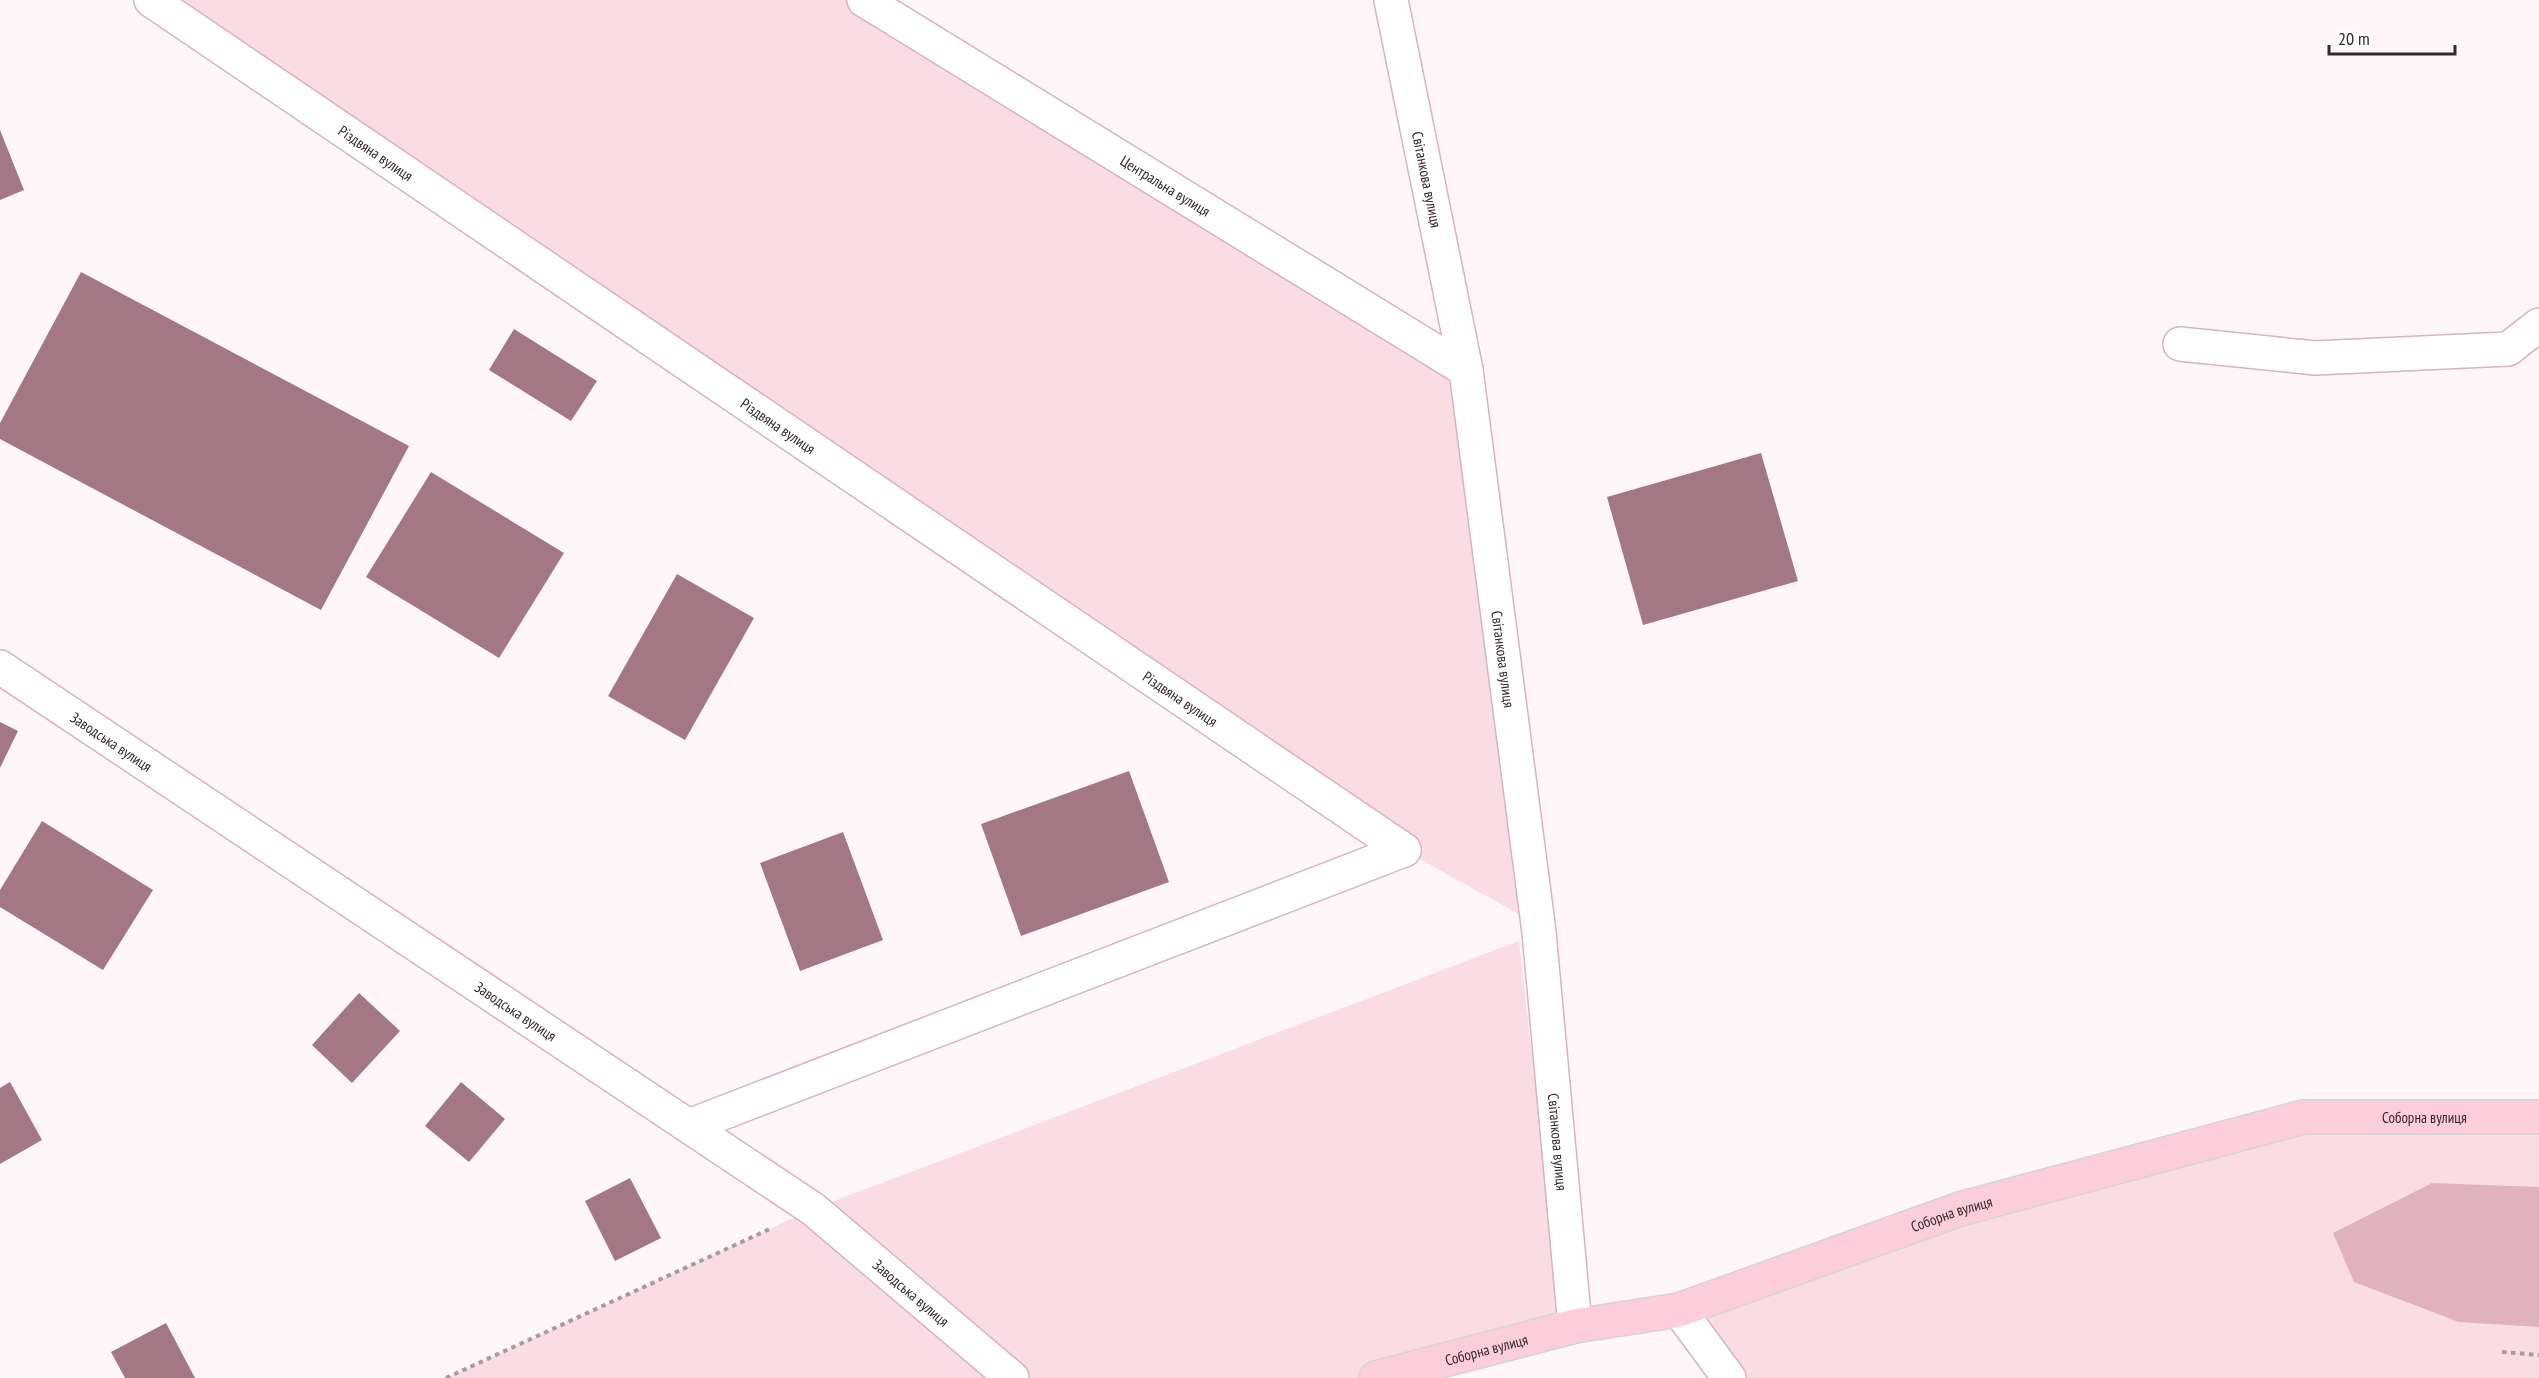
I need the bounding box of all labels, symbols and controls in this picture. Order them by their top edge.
scale bar [2329,18,2455,56]
text: 20 m [2338,27,2370,50]
street label: Різдвяна вулиця [335,121,417,185]
street label: Світанкова вулиця [1408,130,1446,229]
street label: Центральна вулиця [1117,151,1214,220]
street label: Різдвяна вулиця [737,393,819,458]
street label: Світанкова вулиця [1488,609,1519,709]
street label: Різдвяна вулиця [1140,666,1222,731]
street label: Заводська вулиця [67,707,156,776]
street label: Заводська вулиця [471,977,561,1045]
street label: Світанкова вулиця [1544,1092,1572,1192]
street label: Соборна вулиця [2382,1108,2467,1127]
street label: Соборна вулиця [1908,1191,1994,1235]
street label: Заводська вулиця [869,1255,953,1330]
street label: Соборна вулиця [1443,1329,1530,1369]

